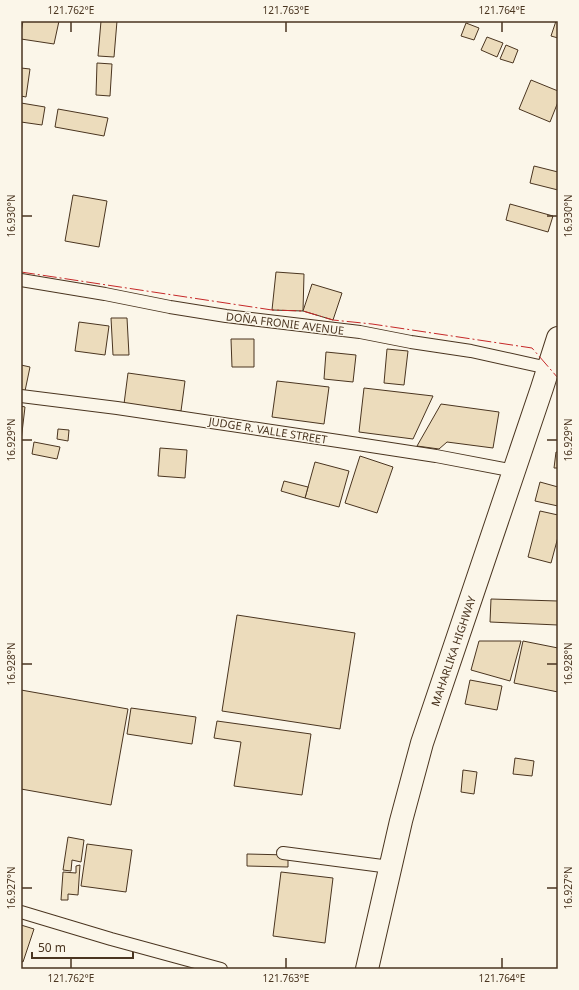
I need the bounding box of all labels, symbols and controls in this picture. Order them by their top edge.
text: 121.762°E [48,3,94,17]
text: 121.763°E [263,3,309,17]
text: 121.764°E [479,3,525,17]
text: 16.930°N [4,194,18,238]
text: 16.930°N [561,194,575,238]
street label: DOÑA FRONIE AVENUE [225,308,345,338]
street label: JUDGE R. VALLE STREET [207,413,328,447]
text: 16.929°N [4,418,18,462]
text: 16.929°N [561,418,575,462]
street label: MAHARLIKA HIGHWAY [427,593,479,708]
text: 16.928°N [4,642,18,686]
text: 16.928°N [561,642,575,686]
text: 16.927°N [4,866,18,910]
text: 16.927°N [561,866,575,910]
scale bar [32,934,133,960]
text: 50 m [38,939,66,956]
text: 121.762°E [48,971,94,985]
text: 121.763°E [263,971,309,985]
text: 121.764°E [479,971,525,985]

